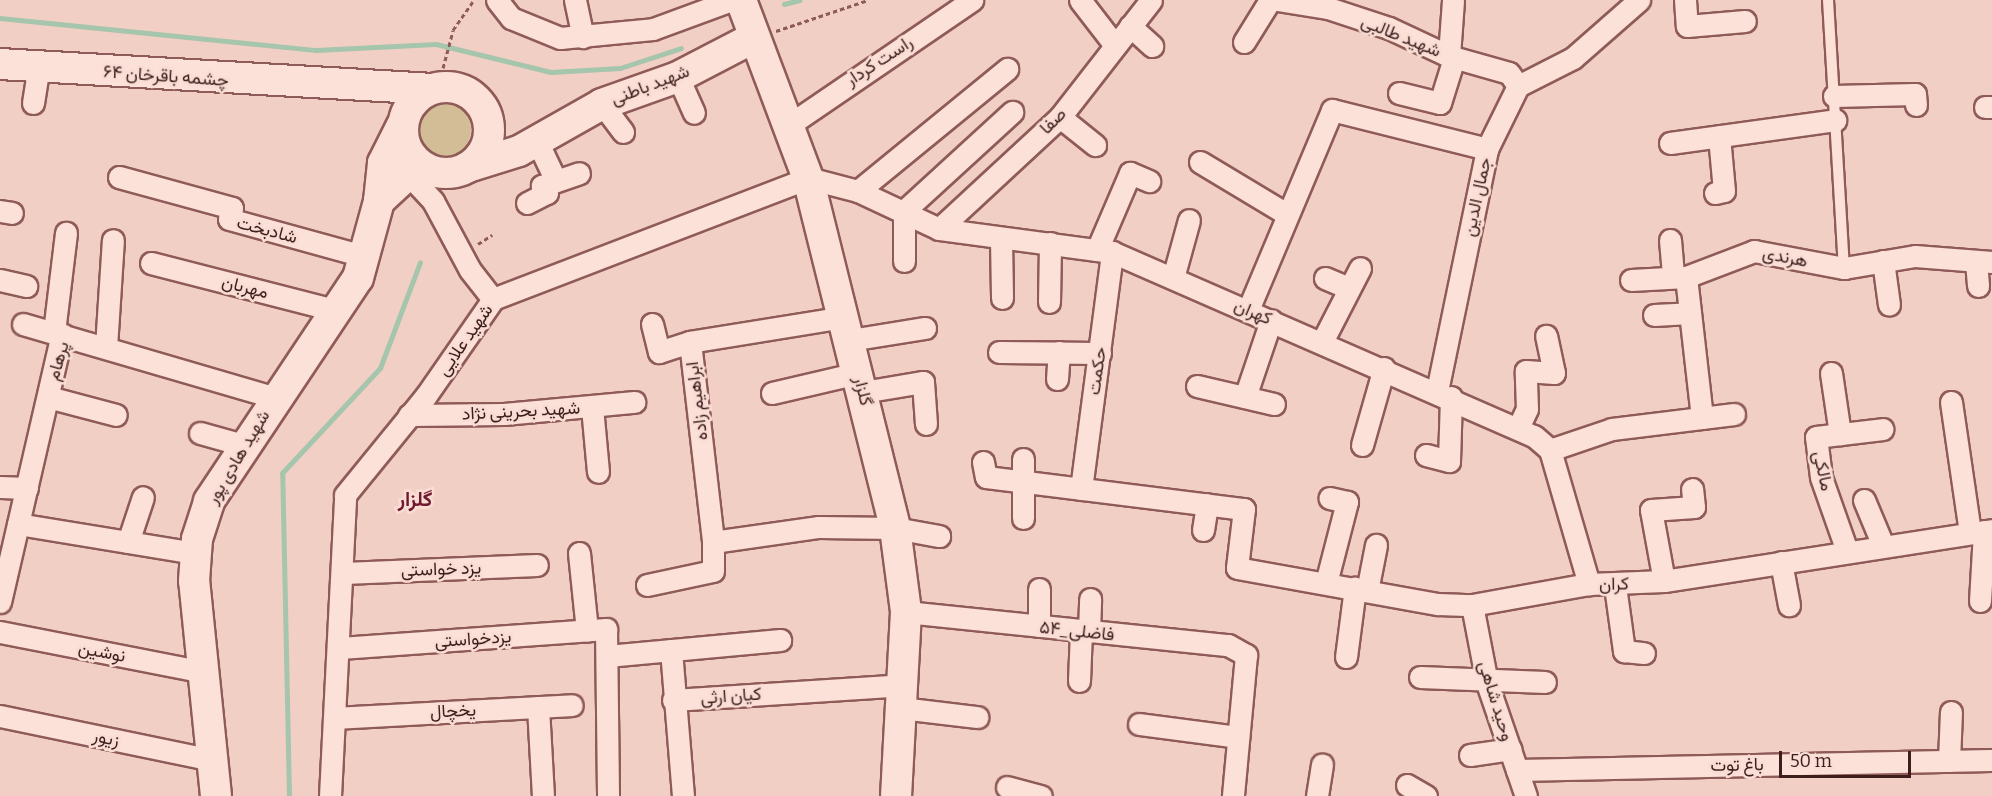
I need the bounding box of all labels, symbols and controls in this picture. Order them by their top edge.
street label: شهید طالبی [1358,10,1444,62]
street label: راست کردار [841,31,917,91]
street label: شهید باطنی [608,60,692,110]
street label: چشمه باقرخان ۶۴ [102,61,230,91]
street label: صفا [1035,103,1071,139]
street label: جمال الدین [1458,155,1496,239]
street label: شادبخت [234,212,300,248]
street label: هرندی [1761,242,1809,272]
street label: مهربان [219,271,271,303]
street label: کهران [1231,294,1275,330]
street label: شهید علایی [432,300,498,380]
street label: پرهام [42,339,74,383]
street label: حکمت [1083,346,1111,396]
street label: ابراهیم زاده [681,360,713,442]
street label: گلزار [849,374,877,408]
street label: شهید بحرینی نژاد [461,397,581,425]
street label: شهید هادی پور [202,406,274,508]
street label: مالکی [1808,449,1838,493]
district label: گلزار [398,487,432,511]
street label: یزد خواستی [400,557,482,581]
street label: کران [1599,573,1629,595]
street label: ۵۴_فاضلی [1038,616,1116,646]
street label: یزدخواستی [434,626,512,652]
street label: نوشین [77,637,127,667]
street label: وحید شاهی [1474,658,1518,744]
street label: کیان ارثی [700,683,762,709]
street label: یخچال [429,699,477,723]
street label: زیور [91,725,121,751]
scale bar [1782,739,1914,777]
text: 50 m [1790,750,1832,772]
street label: باغ توت [1710,754,1764,776]

